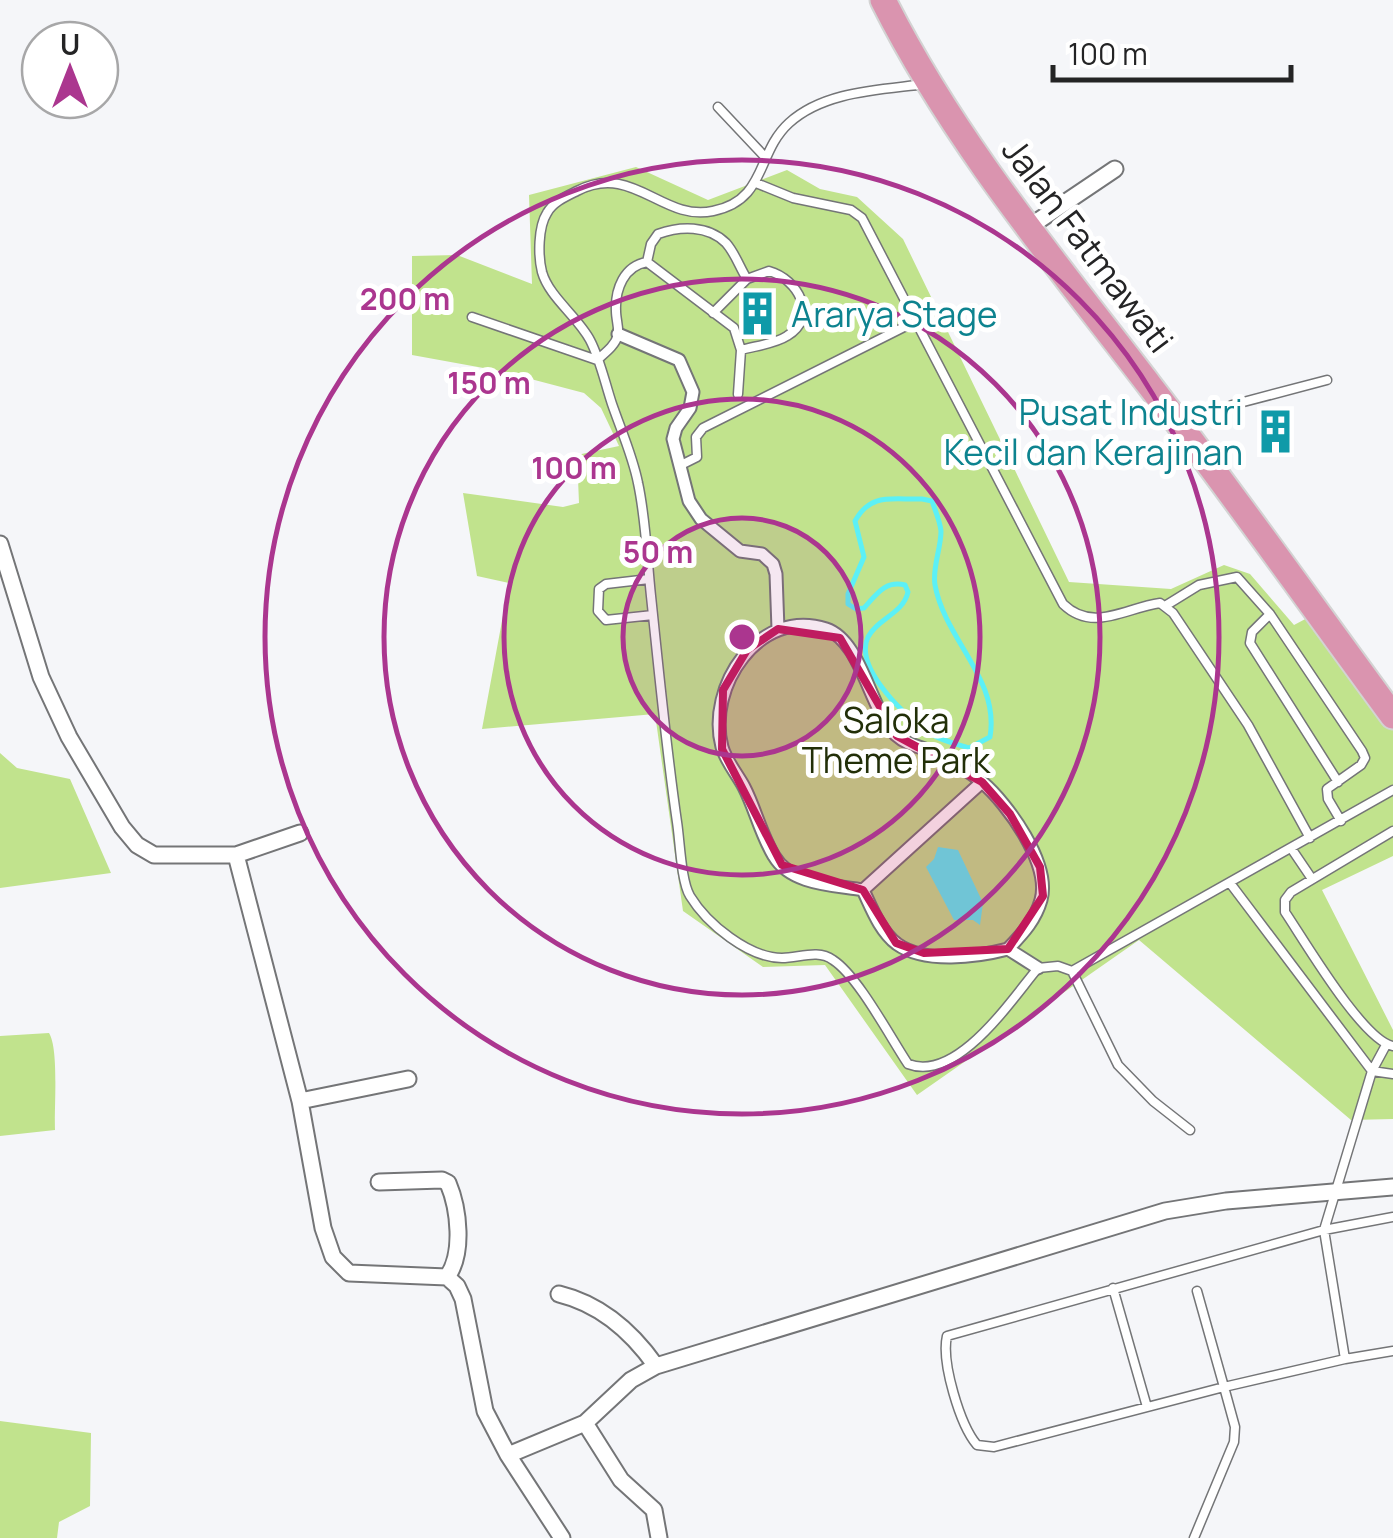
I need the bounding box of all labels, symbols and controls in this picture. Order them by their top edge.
north arrow [20,20,120,120]
scale bar [1053,20,1290,82]
text: U [60,25,80,63]
text: 100 m [1068,33,1148,74]
street label: Jalan Fatmawati [991,128,1185,362]
text: 200 m [360,278,450,319]
building icon: Ararya Stage [734,290,782,338]
place label: Ararya Stage [791,290,997,338]
text: 150 m [447,362,531,403]
place label: Pusat Industri Kecil dan Kerajinan [944,388,1243,476]
building icon: Pusat Industri Kecil dan Kerajinan [1252,408,1300,456]
text: 100 m [531,447,617,488]
text: 50 m [623,531,693,572]
centre of rings [724,619,760,655]
park label: Saloka Theme Park [802,696,992,784]

